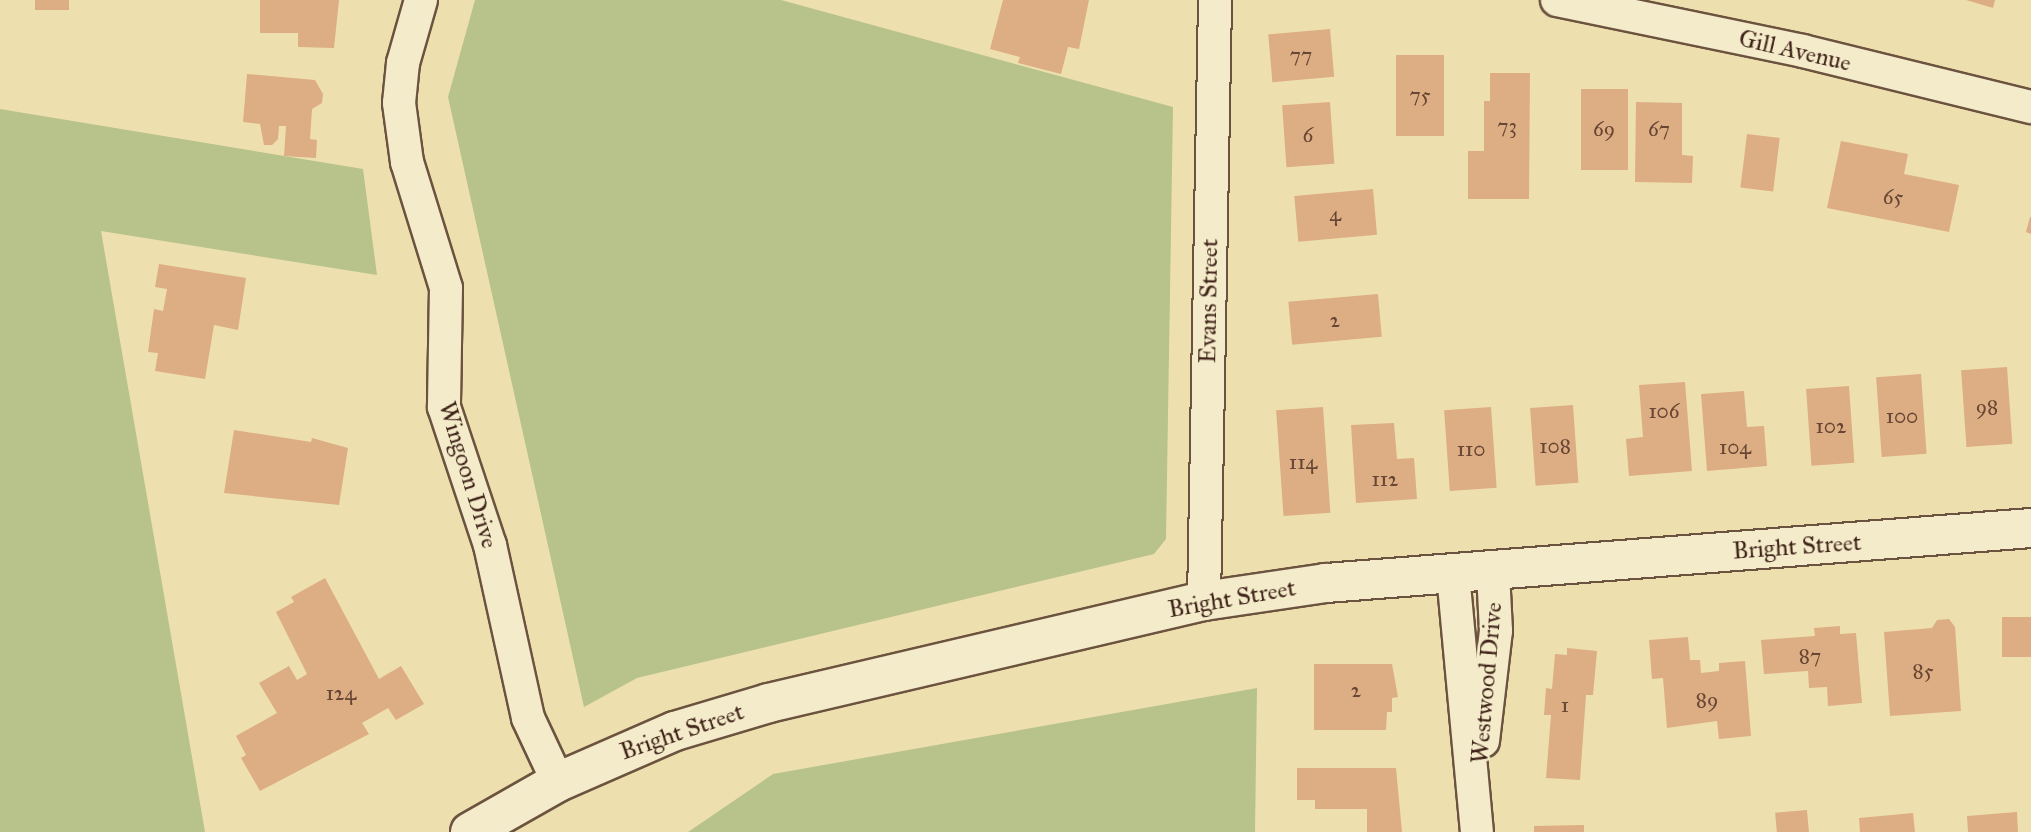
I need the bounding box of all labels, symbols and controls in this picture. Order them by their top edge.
street label: Gill Avenue [1736,24,1854,78]
house number: 77 [1290,42,1312,68]
house number: 75 [1410,82,1430,108]
house number: 73 [1497,113,1517,139]
house number: 69 [1593,116,1615,142]
house number: 67 [1648,116,1670,142]
house number: 6 [1303,122,1313,148]
house number: 65 [1883,184,1903,210]
house number: 4 [1329,201,1341,227]
street label: Evans Street [1194,238,1224,364]
house number: 2 [1330,307,1340,333]
house number: 98 [1976,394,1998,420]
street label: Wingoon Drive [432,398,504,552]
house number: 106 [1648,398,1680,424]
house number: 100 [1886,403,1918,429]
house number: 102 [1816,413,1846,439]
house number: 108 [1539,433,1571,459]
house number: 104 [1719,434,1751,460]
house number: 110 [1457,436,1485,462]
house number: 114 [1289,449,1317,475]
house number: 112 [1372,466,1398,492]
street label: Bright Street [1732,528,1862,566]
street label: Bright Street [1166,574,1298,624]
street label: Westwood Drive [1466,601,1508,765]
house number: 87 [1799,643,1821,669]
house number: 85 [1913,658,1933,684]
house number: 2 [1351,677,1361,703]
house number: 124 [326,680,356,706]
house number: 89 [1696,687,1718,713]
house number: 1 [1561,692,1569,718]
street label: Bright Street [616,697,748,767]

